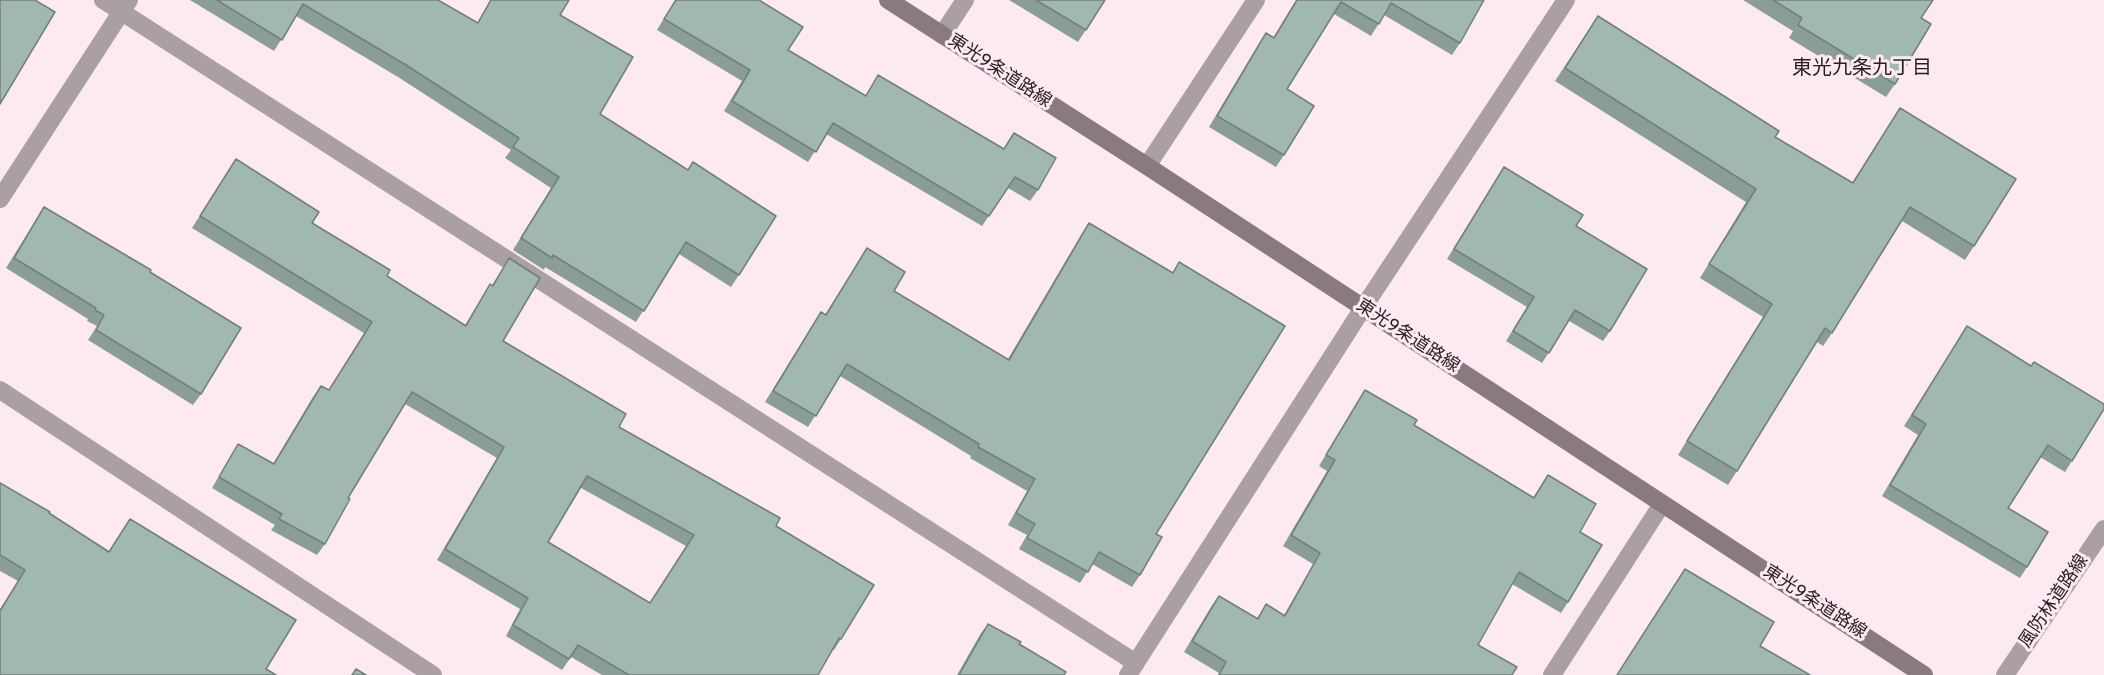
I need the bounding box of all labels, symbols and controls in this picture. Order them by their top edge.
street label: 東光9条道路線 [943,31,1055,113]
district label: 東光九条九丁目 [1792,58,1932,82]
street label: 東光9条道路線 [1351,296,1463,378]
street label: 風防林道路線 [2016,551,2094,653]
street label: 東光9条道路線 [1758,562,1870,644]

